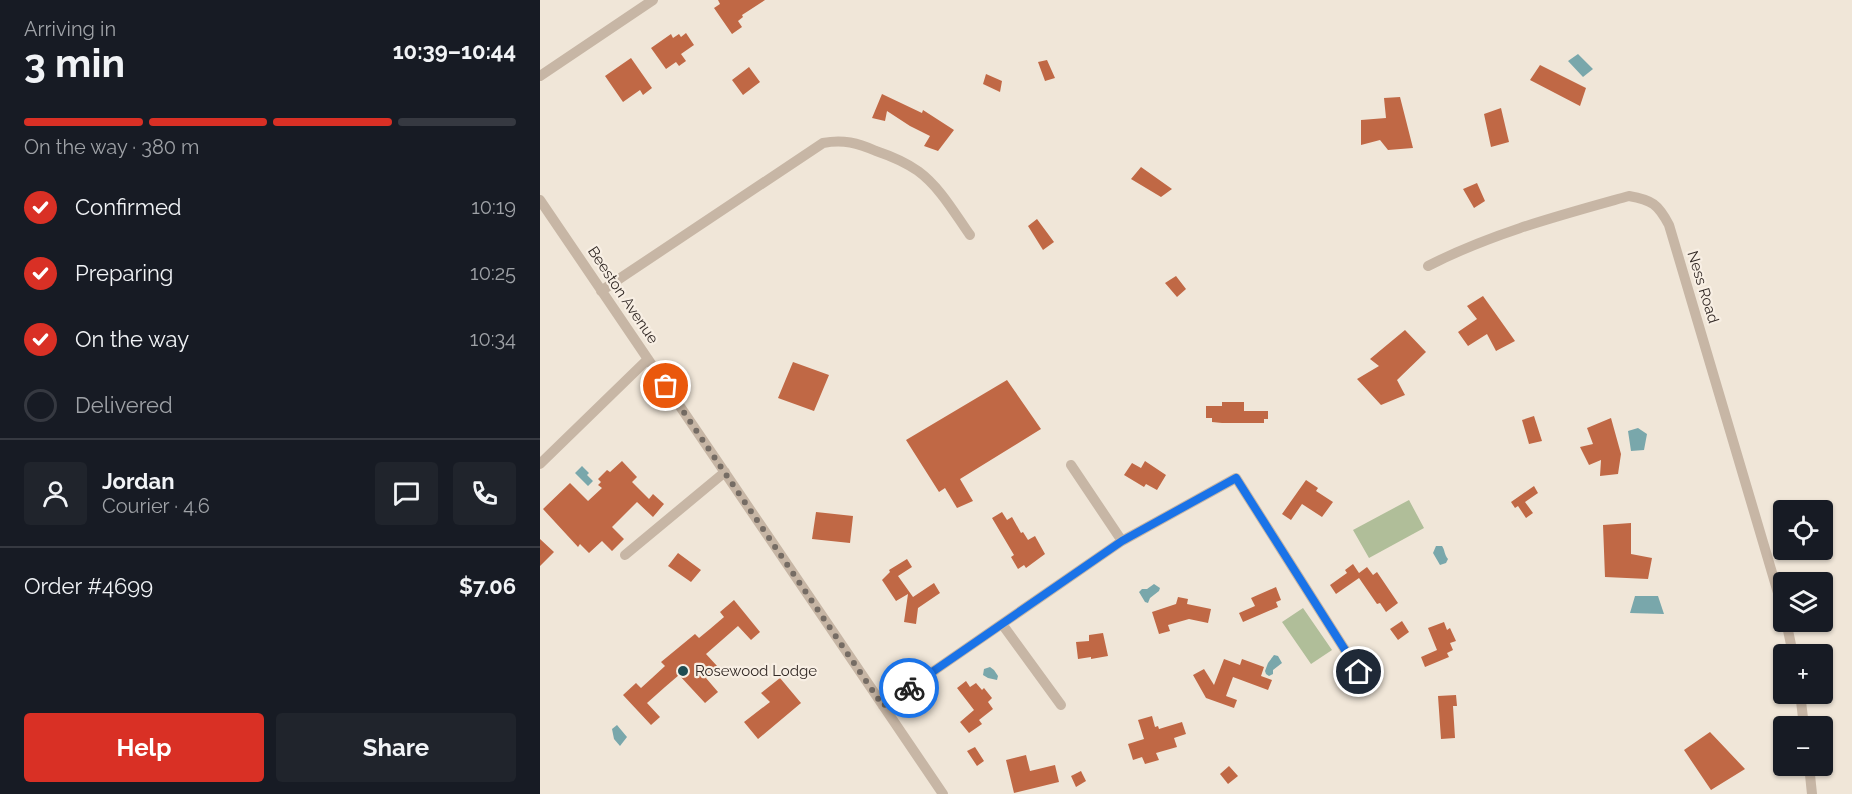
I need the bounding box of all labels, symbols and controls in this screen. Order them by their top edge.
text: Arriving in [24,17,116,41]
text: 10:39–10:44 [393,38,516,64]
text: 3 min [24,40,125,86]
text: On the way · 380 m [24,135,199,159]
icon: check [24,191,57,224]
text: Confirmed [75,194,182,220]
text: 10:19 [471,195,516,219]
street label: Beeston Avenue [584,243,662,347]
street label: Ness Road [1683,249,1723,325]
icon: check [24,257,57,290]
text: Preparing [75,260,173,286]
text: 10:25 [470,261,516,285]
icon: check [24,323,57,356]
text: On the way [75,326,189,352]
text: 10:34 [470,327,516,351]
pin [640,360,691,411]
icon: bag [649,369,682,402]
text: Delivered [75,392,173,418]
button: person [24,462,87,525]
button: chat [375,462,438,525]
button: phone [453,462,516,525]
text: Jordan [102,468,174,494]
text: Courier · 4.6 [102,494,210,518]
map controls [1773,500,1833,776]
button: locate [1773,500,1833,560]
button: layers [1773,572,1833,632]
text: Order #4699 [24,573,153,599]
text: $7.06 [459,573,516,599]
button: + [1773,644,1833,704]
pin [1333,646,1384,697]
icon: home [1342,655,1375,688]
courier [879,658,939,718]
place label: Rosewood Lodge [695,662,817,680]
marker: Rosewood Lodge [676,664,690,678]
icon: bike [893,672,926,705]
button: Help [24,713,264,782]
button: Share [276,713,516,782]
button: − [1773,716,1833,776]

